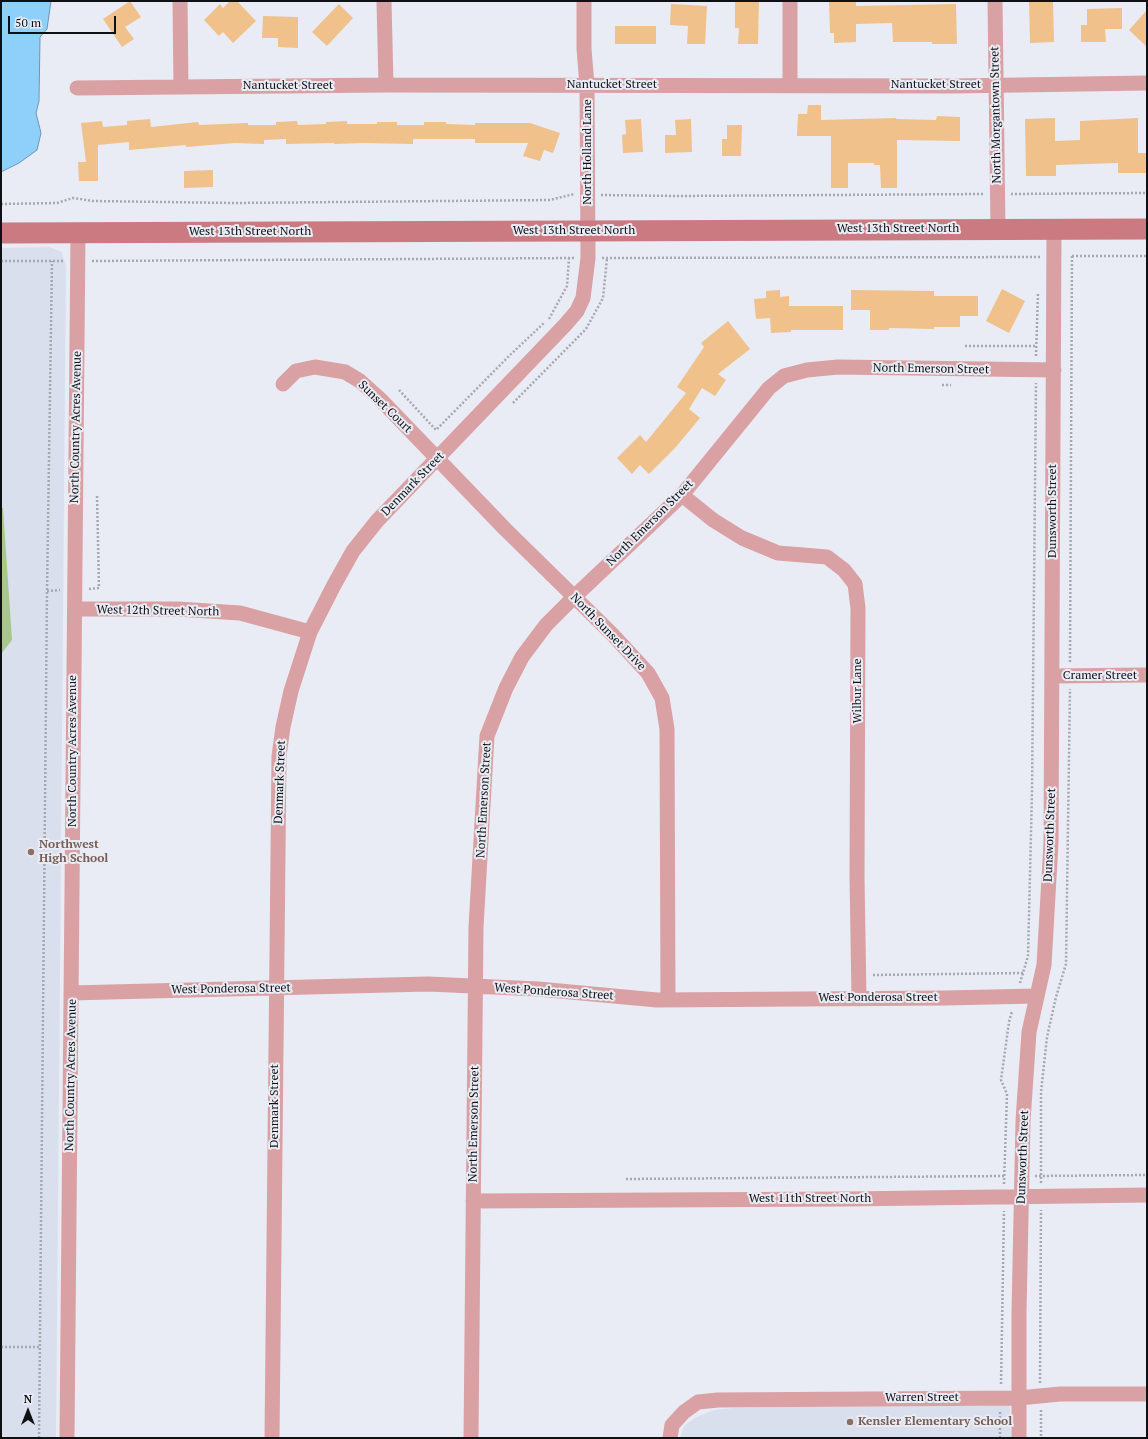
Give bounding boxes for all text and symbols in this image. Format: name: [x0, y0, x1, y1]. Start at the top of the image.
scale bar: [10, 8, 118, 34]
text: 50 m: [15, 15, 41, 30]
street label: North Morgantown Street: [988, 46, 1004, 184]
street label: Nantucket Street: [567, 78, 657, 92]
street label: Nantucket Street: [891, 78, 981, 92]
street label: Nantucket Street: [243, 79, 333, 93]
street label: North Holland Lane: [581, 99, 595, 205]
street label: West 13th Street North: [837, 222, 959, 236]
street label: West 13th Street North: [513, 224, 635, 238]
street label: West 13th Street North: [189, 225, 311, 239]
street label: North Country Acres Avenue: [67, 351, 85, 503]
street label: North Emerson Street: [873, 361, 989, 377]
street label: Sunset Court: [355, 378, 415, 436]
street label: Denmark Street: [379, 449, 447, 519]
street label: Dunsworth Street: [1046, 464, 1060, 558]
street label: North Emerson Street: [604, 477, 696, 569]
street label: North Sunset Drive: [567, 590, 649, 674]
street label: West 12th Street North: [97, 603, 219, 619]
street label: Wilbur Lane: [851, 658, 865, 724]
street label: Cramer Street: [1063, 669, 1137, 683]
street label: North Country Acres Avenue: [66, 675, 80, 827]
street label: Denmark Street: [271, 740, 289, 824]
street label: North Emerson Street: [474, 742, 494, 858]
street label: Dunsworth Street: [1041, 788, 1059, 882]
place label: Northwest High School: [39, 838, 108, 866]
marker: Northwest High School: [26, 847, 36, 857]
street label: West Ponderosa Street: [171, 981, 291, 997]
street label: West Ponderosa Street: [494, 981, 614, 1003]
street label: West Ponderosa Street: [818, 991, 938, 1005]
street label: North Country Acres Avenue: [62, 999, 80, 1151]
street label: Denmark Street: [268, 1064, 282, 1148]
street label: North Emerson Street: [466, 1066, 482, 1182]
street label: Dunsworth Street: [1014, 1110, 1032, 1204]
street label: West 11th Street North: [749, 1192, 871, 1206]
north arrow: [8, 1391, 48, 1431]
street label: Warren Street: [885, 1391, 959, 1405]
text: N: [24, 1392, 32, 1406]
place label: Kensler Elementary School: [858, 1415, 1012, 1429]
marker: Kensler Elementary School: [845, 1417, 855, 1427]

